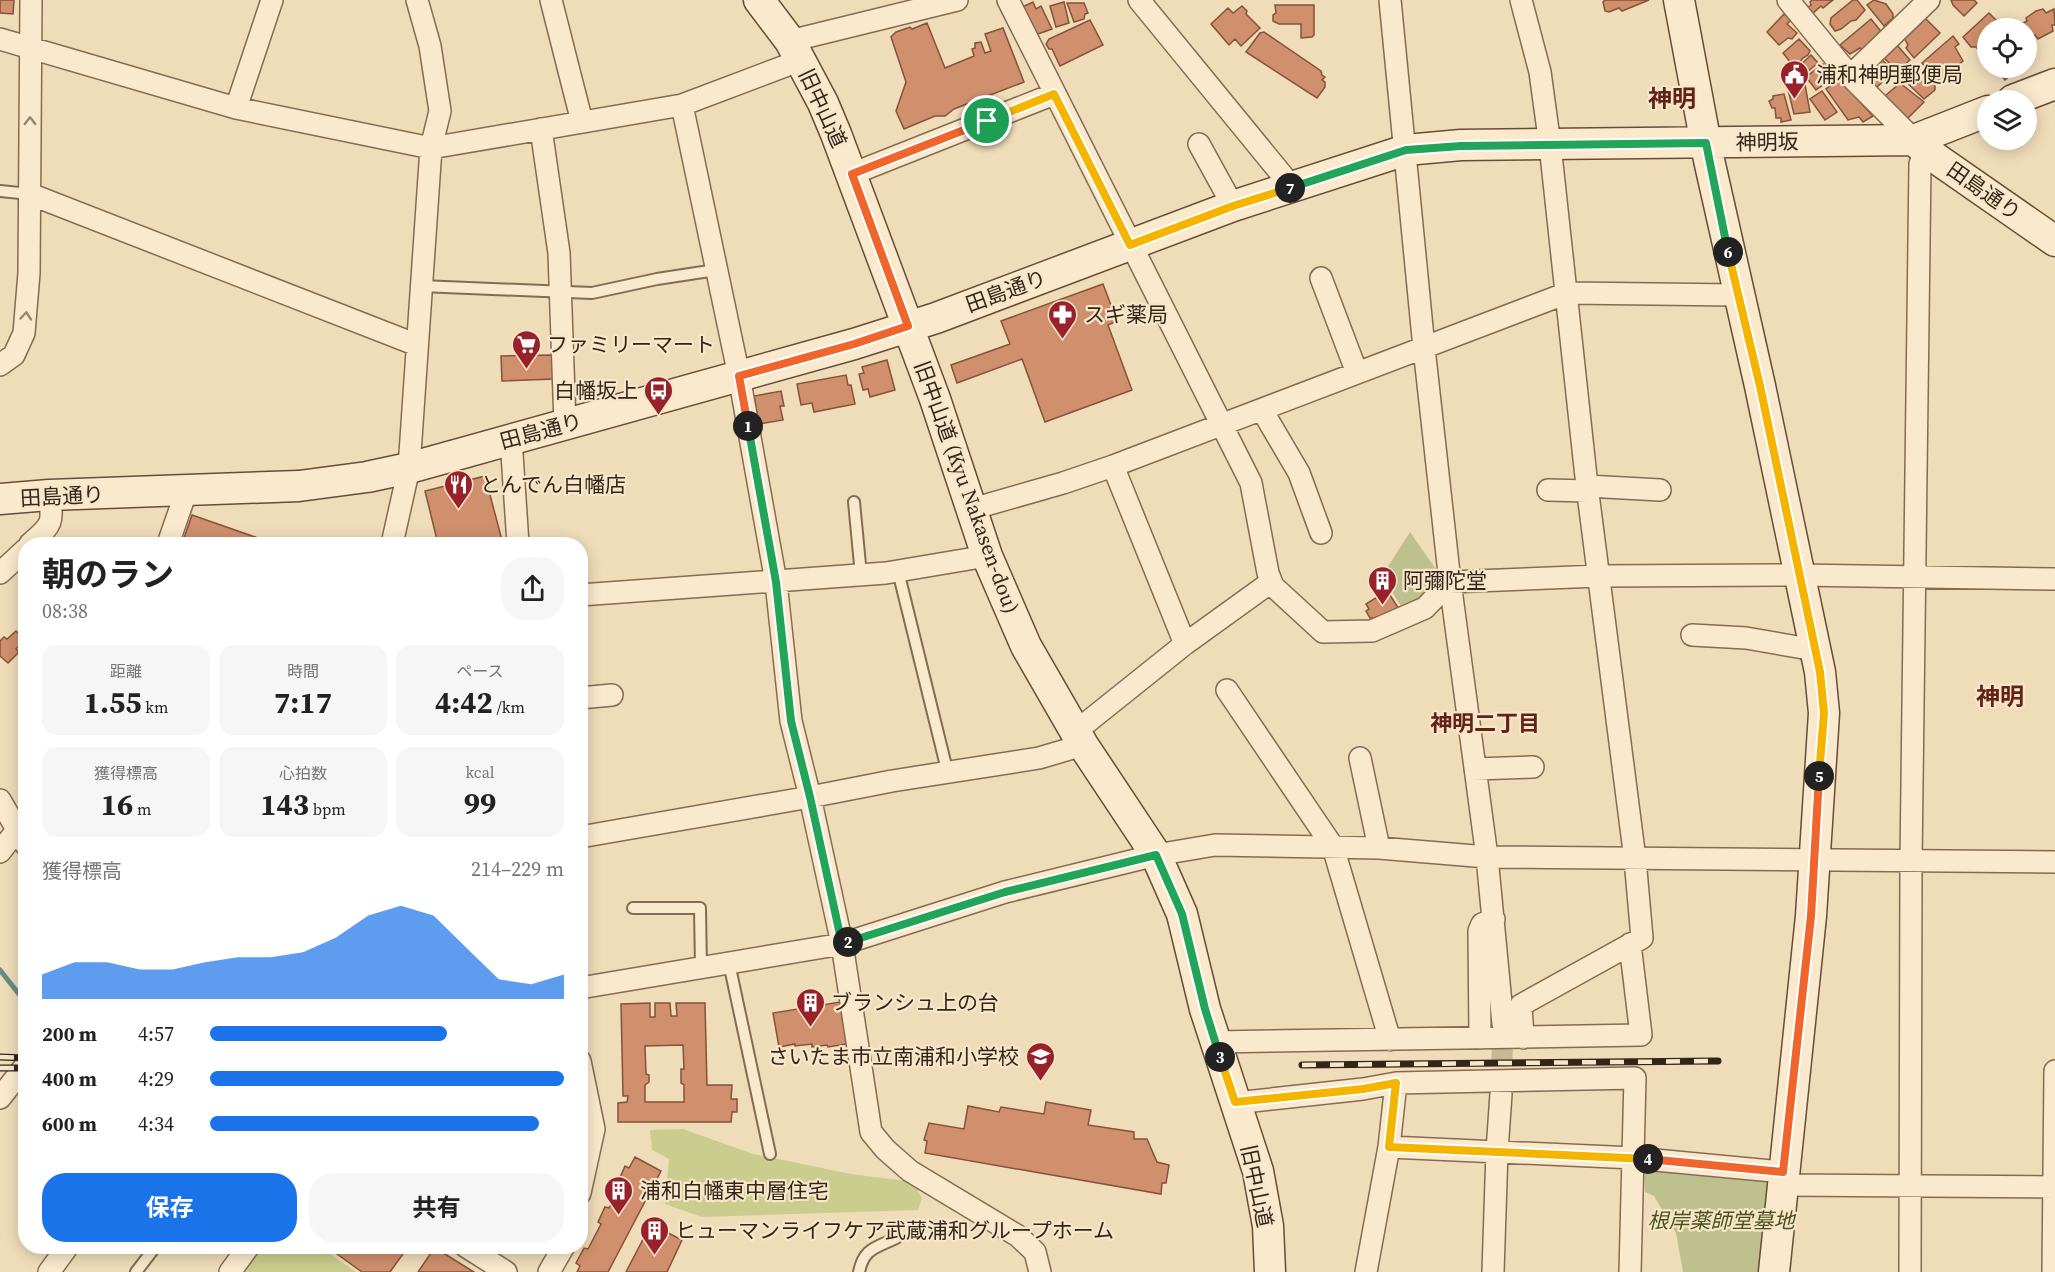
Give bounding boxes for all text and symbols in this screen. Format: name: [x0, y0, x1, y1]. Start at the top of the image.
map controls: [1977, 18, 2037, 150]
button: locate: [1977, 18, 2037, 78]
public building icon: 浦和神明郵便局: [1779, 58, 1811, 100]
place label: 浦和神明郵便局: [1816, 60, 1963, 89]
street label: 旧中山道: [792, 64, 854, 152]
district label: 神明: [1648, 82, 1696, 115]
button: layers: [1977, 90, 2037, 150]
pin: [961, 95, 1012, 146]
icon: arrive: [970, 104, 1003, 137]
one-way arrow: [24, 116, 36, 125]
street label: 神明坂: [1735, 127, 1799, 157]
street label: 田島通り: [1941, 155, 2027, 227]
pin: 7: [1275, 173, 1305, 203]
text: 7: [1286, 177, 1294, 199]
pin: 6: [1713, 237, 1743, 267]
text: 6: [1724, 241, 1732, 263]
street label: 田島通り: [962, 263, 1050, 319]
pharmacy icon: スギ薬局: [1047, 298, 1079, 340]
place label: スギ薬局: [1084, 300, 1168, 329]
one-way arrow: [19, 311, 32, 320]
supermarket icon: ファミリーマート: [510, 328, 542, 370]
place label: ファミリーマート: [547, 330, 715, 359]
street label: 旧中山道 (Kyu Nakasen-dou): [908, 357, 1026, 617]
bus stop icon: 白幡坂上: [643, 374, 675, 416]
place label: 白幡坂上: [554, 376, 638, 405]
street label: 田島通り: [497, 406, 585, 456]
pin: 1: [733, 411, 763, 441]
text: 1: [744, 415, 752, 437]
restaurant icon: とんでん白幡店: [443, 468, 475, 510]
place label: とんでん白幡店: [480, 470, 626, 499]
street label: 田島通り: [19, 479, 105, 513]
text: 朝のラン: [42, 552, 174, 597]
button: share: [501, 557, 564, 620]
building icon: 阿彌陀堂: [1366, 564, 1398, 606]
place label: 阿彌陀堂: [1403, 566, 1487, 595]
text: 08:38: [42, 597, 88, 625]
text: 距離: [110, 660, 142, 682]
text: 時間: [287, 660, 319, 682]
text: ペース: [456, 660, 504, 682]
district label: 神明: [1976, 680, 2024, 713]
text: 1.55: [84, 682, 141, 723]
text: 7:17: [274, 682, 332, 723]
text: 4:42: [435, 682, 493, 723]
text: km: [141, 696, 168, 718]
text: /km: [493, 696, 525, 718]
district label: 神明二丁目: [1430, 708, 1540, 738]
text: kcal: [465, 761, 495, 783]
pin: 5: [1804, 761, 1834, 791]
text: 獲得標高: [94, 762, 158, 784]
text: 心拍数: [279, 762, 327, 784]
text: 5: [1815, 765, 1823, 787]
text: 99: [464, 783, 496, 824]
text: 16: [101, 784, 133, 825]
text: 143: [260, 784, 309, 825]
text: m: [133, 798, 151, 820]
text: bpm: [309, 798, 346, 820]
text: 214–229 m: [471, 855, 564, 883]
text: 獲得標高: [42, 857, 122, 885]
pin: 2: [833, 927, 863, 957]
text: 2: [844, 931, 852, 953]
building icon: ブランシュ上の台: [794, 986, 826, 1028]
place label: ブランシュ上の台: [831, 988, 999, 1017]
text: 200 m: [42, 1020, 97, 1048]
text: 4:57: [138, 1020, 174, 1048]
school or university icon: さいたま市立南浦和小学校: [1024, 1040, 1056, 1082]
place label: さいたま市立南浦和小学校: [768, 1042, 1019, 1071]
pin: 3: [1205, 1042, 1235, 1072]
text: 3: [1216, 1046, 1224, 1068]
text: 400 m: [42, 1065, 97, 1093]
text: 4:29: [138, 1065, 174, 1093]
text: 600 m: [42, 1110, 97, 1138]
text: 4:34: [138, 1110, 174, 1138]
street label: 旧中山道: [1234, 1142, 1280, 1230]
pin: 4: [1633, 1144, 1663, 1174]
text: 4: [1644, 1148, 1652, 1170]
button: 保存: [42, 1173, 297, 1242]
button: 共有: [309, 1173, 564, 1242]
building icon: 浦和白幡東中層住宅: [603, 1174, 635, 1216]
place label: 浦和白幡東中層住宅: [640, 1176, 829, 1205]
park label: 根岸薬師堂墓地: [1648, 1206, 1796, 1235]
building icon: ヒューマンライフケア武蔵浦和グループホーム: [638, 1214, 670, 1256]
place label: ヒューマンライフケア武蔵浦和グループホーム: [675, 1216, 1114, 1245]

